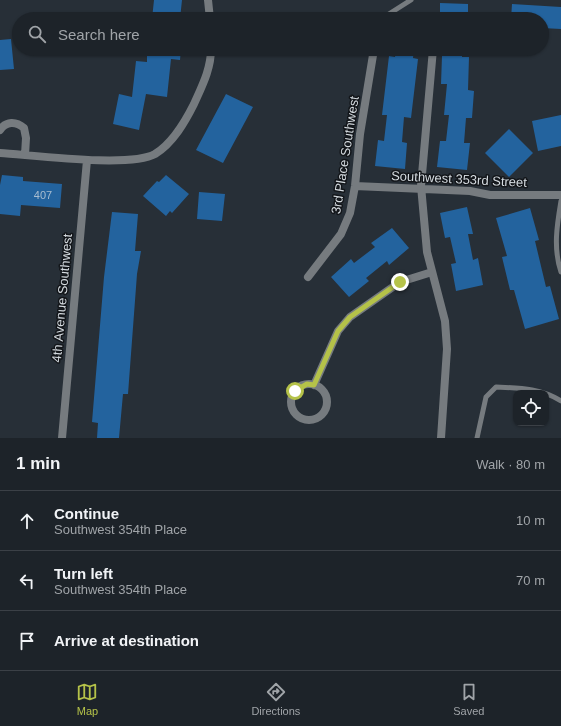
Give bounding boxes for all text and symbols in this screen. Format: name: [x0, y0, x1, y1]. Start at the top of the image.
search box: [12, 12, 549, 56]
icon: search: [26, 23, 48, 45]
text: Search here: [58, 26, 140, 43]
street label: 3rd Place Southwest: [328, 95, 362, 215]
street label: Southwest 353rd Street: [391, 168, 528, 190]
house number: 407: [34, 189, 52, 201]
street label: 4th Avenue Southwest: [49, 233, 75, 363]
route end: [391, 273, 409, 291]
route start: [286, 382, 304, 400]
map controls: [513, 390, 549, 426]
button: locate: [513, 390, 549, 426]
text: 1 min: [16, 454, 60, 473]
text: Walk · 80 m: [476, 457, 545, 472]
text: Continue: [54, 505, 119, 522]
icon: ahead: [16, 510, 38, 532]
text: 10 m: [516, 513, 545, 528]
text: Southwest 354th Place: [54, 522, 187, 537]
text: Turn left: [54, 565, 113, 582]
icon: left: [16, 570, 38, 592]
text: 70 m: [516, 573, 545, 588]
text: Southwest 354th Place: [54, 582, 187, 597]
icon: arrive: [16, 630, 38, 652]
text: Arrive at destination: [54, 632, 199, 649]
tab: Map: [76, 681, 98, 717]
tab: Directions: [251, 681, 300, 717]
tab: Saved: [453, 681, 484, 717]

